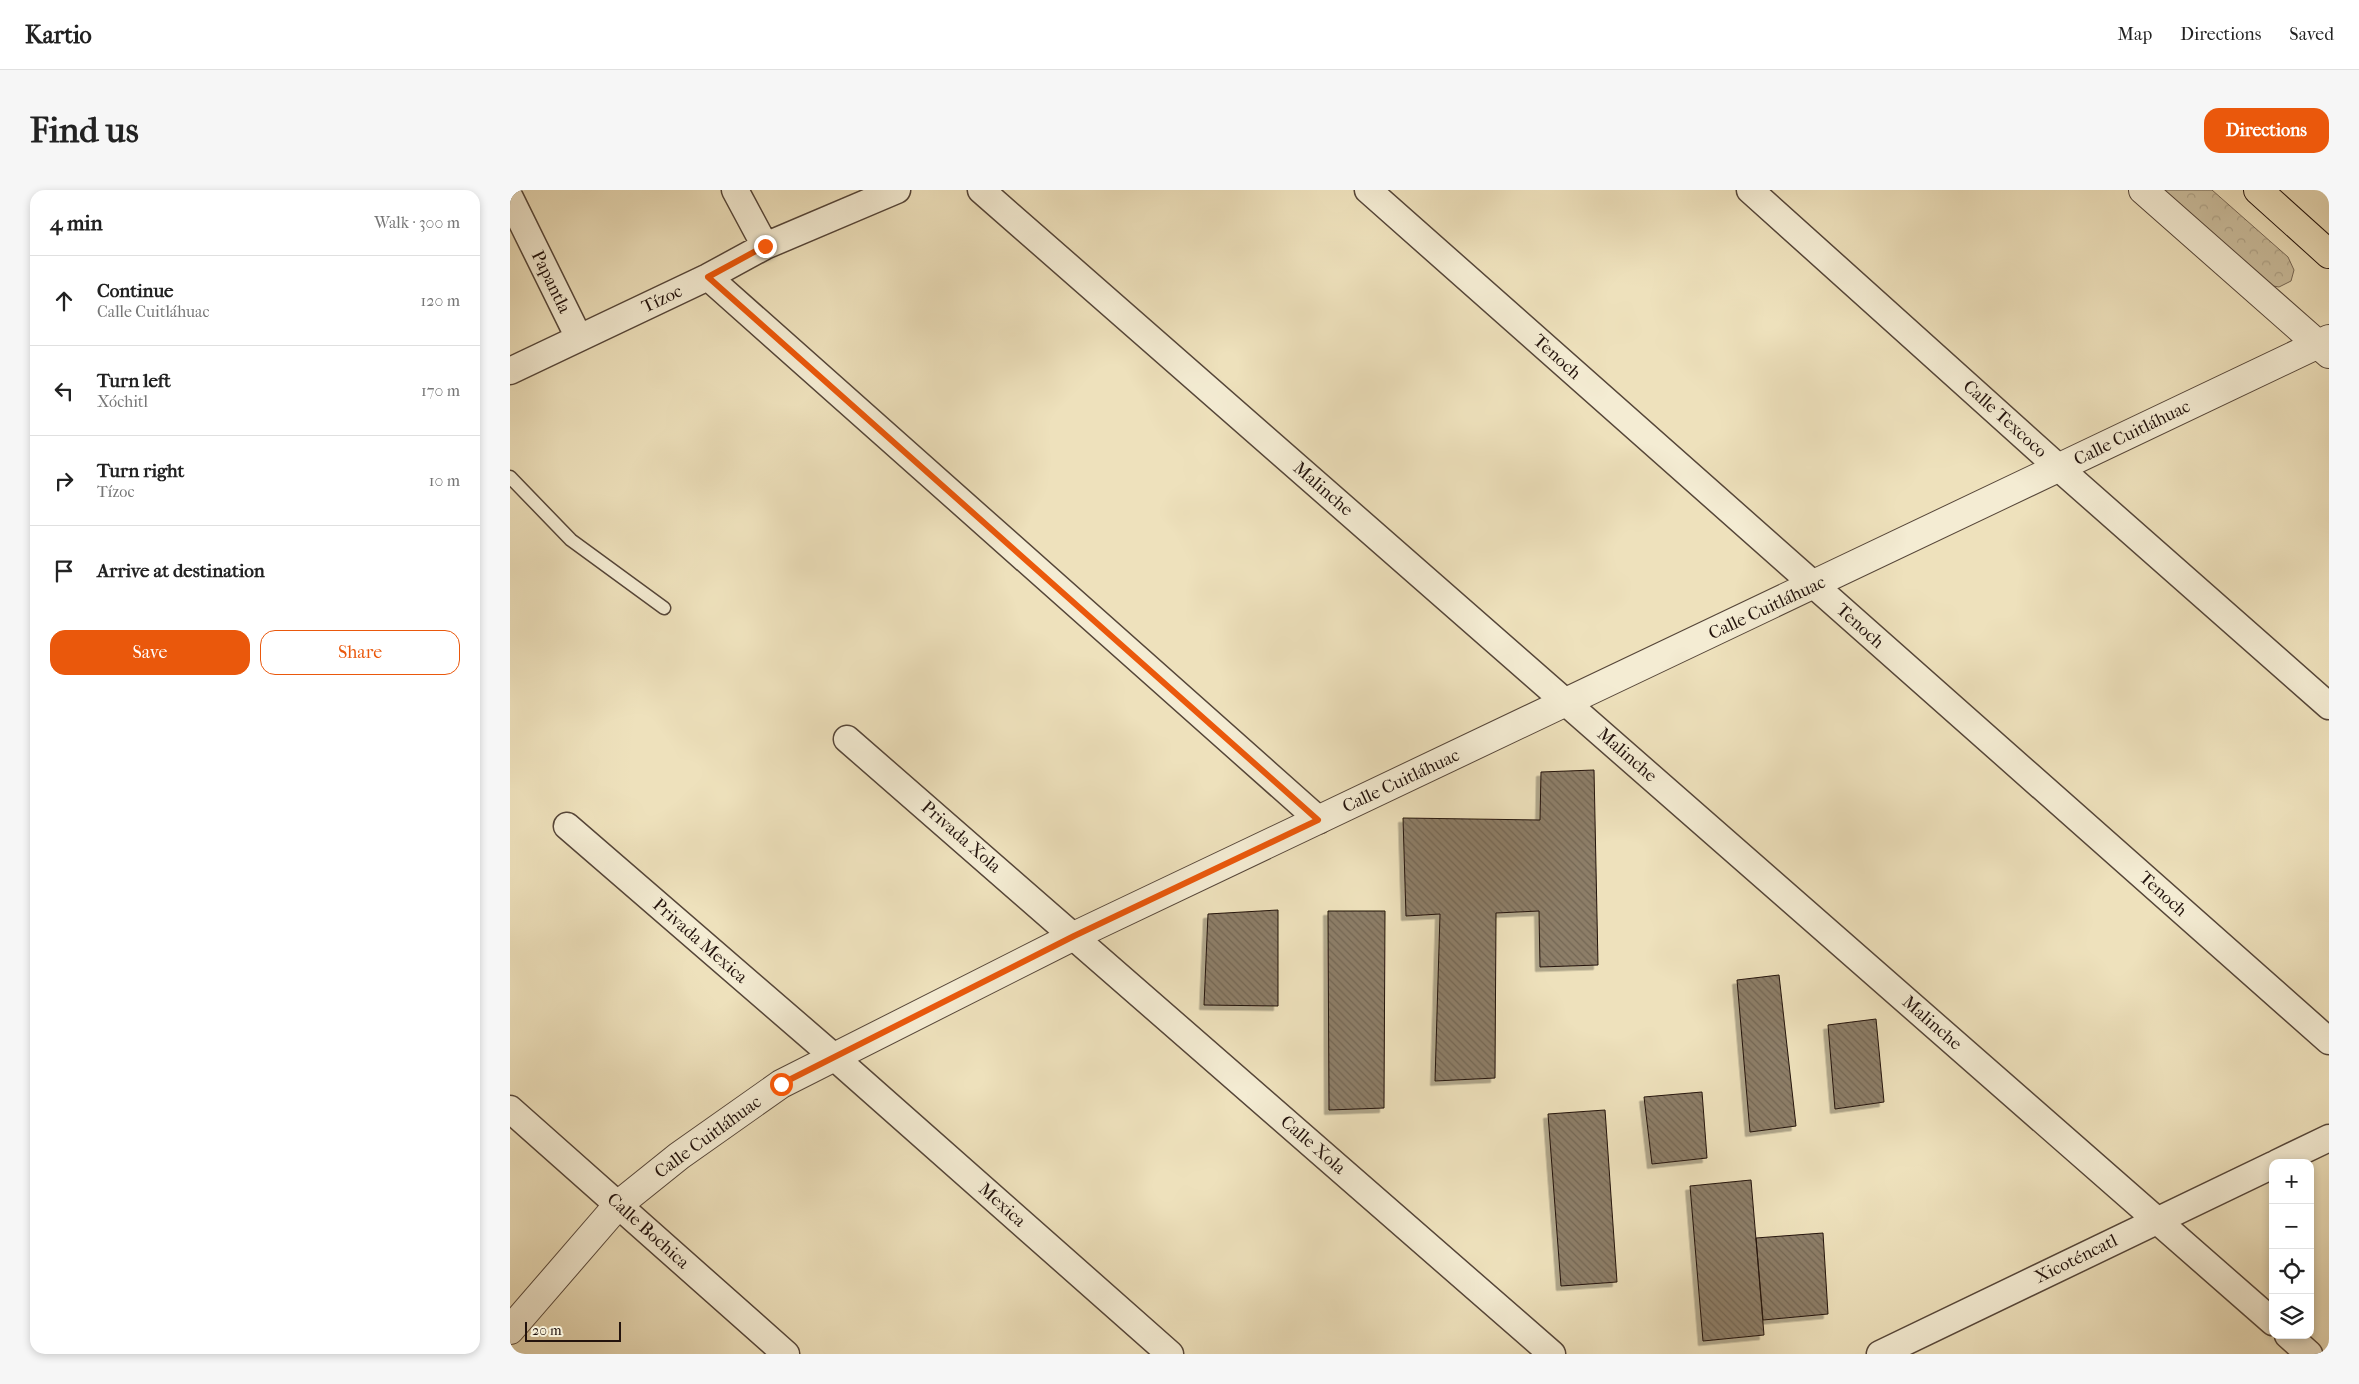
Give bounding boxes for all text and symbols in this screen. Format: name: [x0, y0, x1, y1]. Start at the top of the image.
text: Kartio: [25, 21, 92, 49]
text: Map: [2118, 24, 2152, 45]
text: Directions: [2180, 24, 2261, 45]
text: Saved: [2289, 24, 2334, 45]
button: Directions: [2204, 108, 2329, 153]
text: Find us: [30, 110, 139, 151]
text: 4 min: [50, 211, 103, 235]
text: Walk · 300 m: [374, 213, 460, 232]
route end: [754, 235, 777, 258]
street label: Papantla: [527, 247, 575, 317]
text: Continue: [97, 280, 173, 302]
street label: Tízoc: [638, 281, 686, 317]
icon: ahead: [50, 287, 78, 315]
text: 120 m: [421, 291, 460, 310]
text: Calle Cuitláhuac: [97, 302, 210, 321]
street label: Tenoch: [1529, 330, 1585, 384]
text: Turn left: [97, 370, 171, 392]
street label: Calle Texcoco: [1959, 376, 2051, 462]
icon: left: [50, 377, 78, 405]
text: 170 m: [421, 381, 460, 400]
text: Xóchitl: [97, 392, 148, 411]
street label: Calle Cuitláhuac: [2071, 396, 2194, 470]
street label: Malinche: [1289, 457, 1357, 521]
text: Turn right: [97, 460, 184, 482]
icon: right: [50, 467, 78, 495]
text: 10 m: [429, 471, 460, 490]
text: Tízoc: [97, 482, 134, 501]
icon: arrive: [50, 557, 78, 585]
text: Arrive at destination: [97, 560, 265, 582]
street label: Calle Cuitláhuac: [1705, 572, 1829, 644]
street label: Tenoch: [1832, 599, 1888, 653]
button: Save: [50, 630, 250, 675]
button: Share: [260, 630, 460, 675]
street label: Malinche: [1593, 723, 1661, 787]
street label: Calle Cuitláhuac: [1339, 745, 1463, 817]
street label: Privada Xola: [917, 797, 1006, 878]
street label: Tenoch: [2135, 867, 2191, 921]
street label: Privada Mexica: [648, 894, 752, 988]
street label: Malinche: [1898, 991, 1966, 1055]
route start: [770, 1073, 793, 1096]
street label: Calle Cuitláhuac: [651, 1091, 765, 1183]
street label: Calle Xola: [1276, 1111, 1350, 1179]
map controls: [2269, 1159, 2314, 1339]
button: +: [2269, 1159, 2314, 1204]
street label: Mexica: [974, 1179, 1030, 1232]
street label: Calle Bochica: [603, 1189, 694, 1274]
button: −: [2269, 1204, 2314, 1249]
street label: Xicoténcatl: [2031, 1230, 2121, 1288]
button: locate: [2269, 1249, 2314, 1294]
button: layers: [2269, 1294, 2314, 1339]
scale bar: [525, 1319, 621, 1342]
text: 20 m: [532, 1322, 562, 1339]

